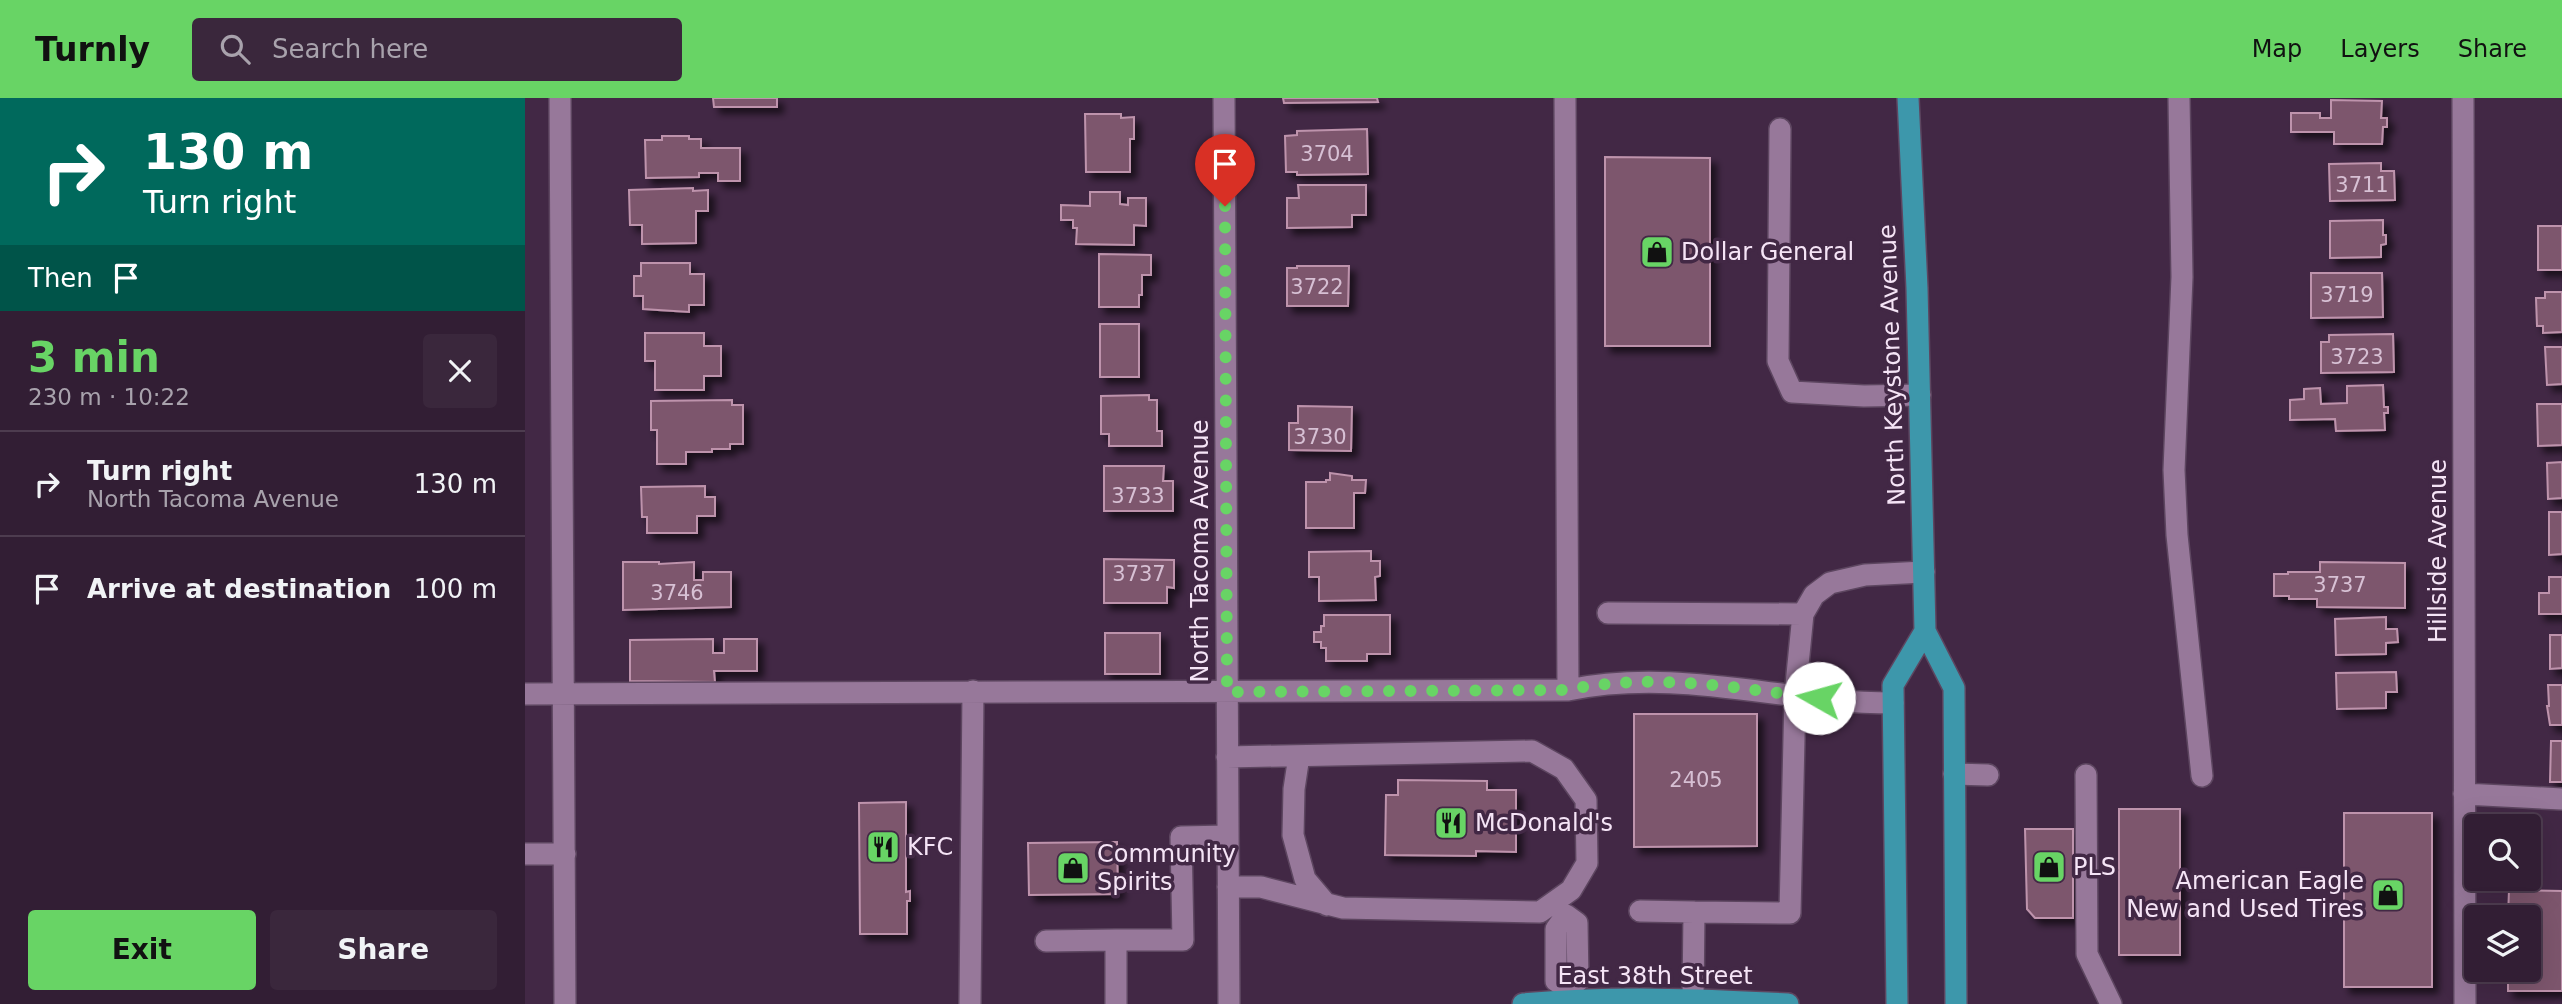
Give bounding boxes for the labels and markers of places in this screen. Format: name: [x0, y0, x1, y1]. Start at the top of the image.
pin: [1195, 134, 1255, 206]
shop icon: Dollar General: [1638, 233, 1676, 271]
place label: Dollar General: [1681, 238, 1854, 266]
restaurant icon: McDonald's: [1432, 804, 1470, 842]
place label: McDonald's: [1475, 809, 1613, 837]
restaurant icon: KFC: [864, 828, 902, 866]
place label: KFC: [907, 833, 953, 861]
place label: Community Spirits: [1097, 840, 1236, 896]
shop icon: PLS: [2030, 848, 2068, 886]
shop icon: Community Spirits: [1054, 849, 1092, 887]
place label: PLS: [2073, 853, 2116, 881]
place label: American Eagle New and Used Tires: [2126, 867, 2364, 923]
shop icon: American Eagle New and Used Tires: [2369, 876, 2407, 914]

